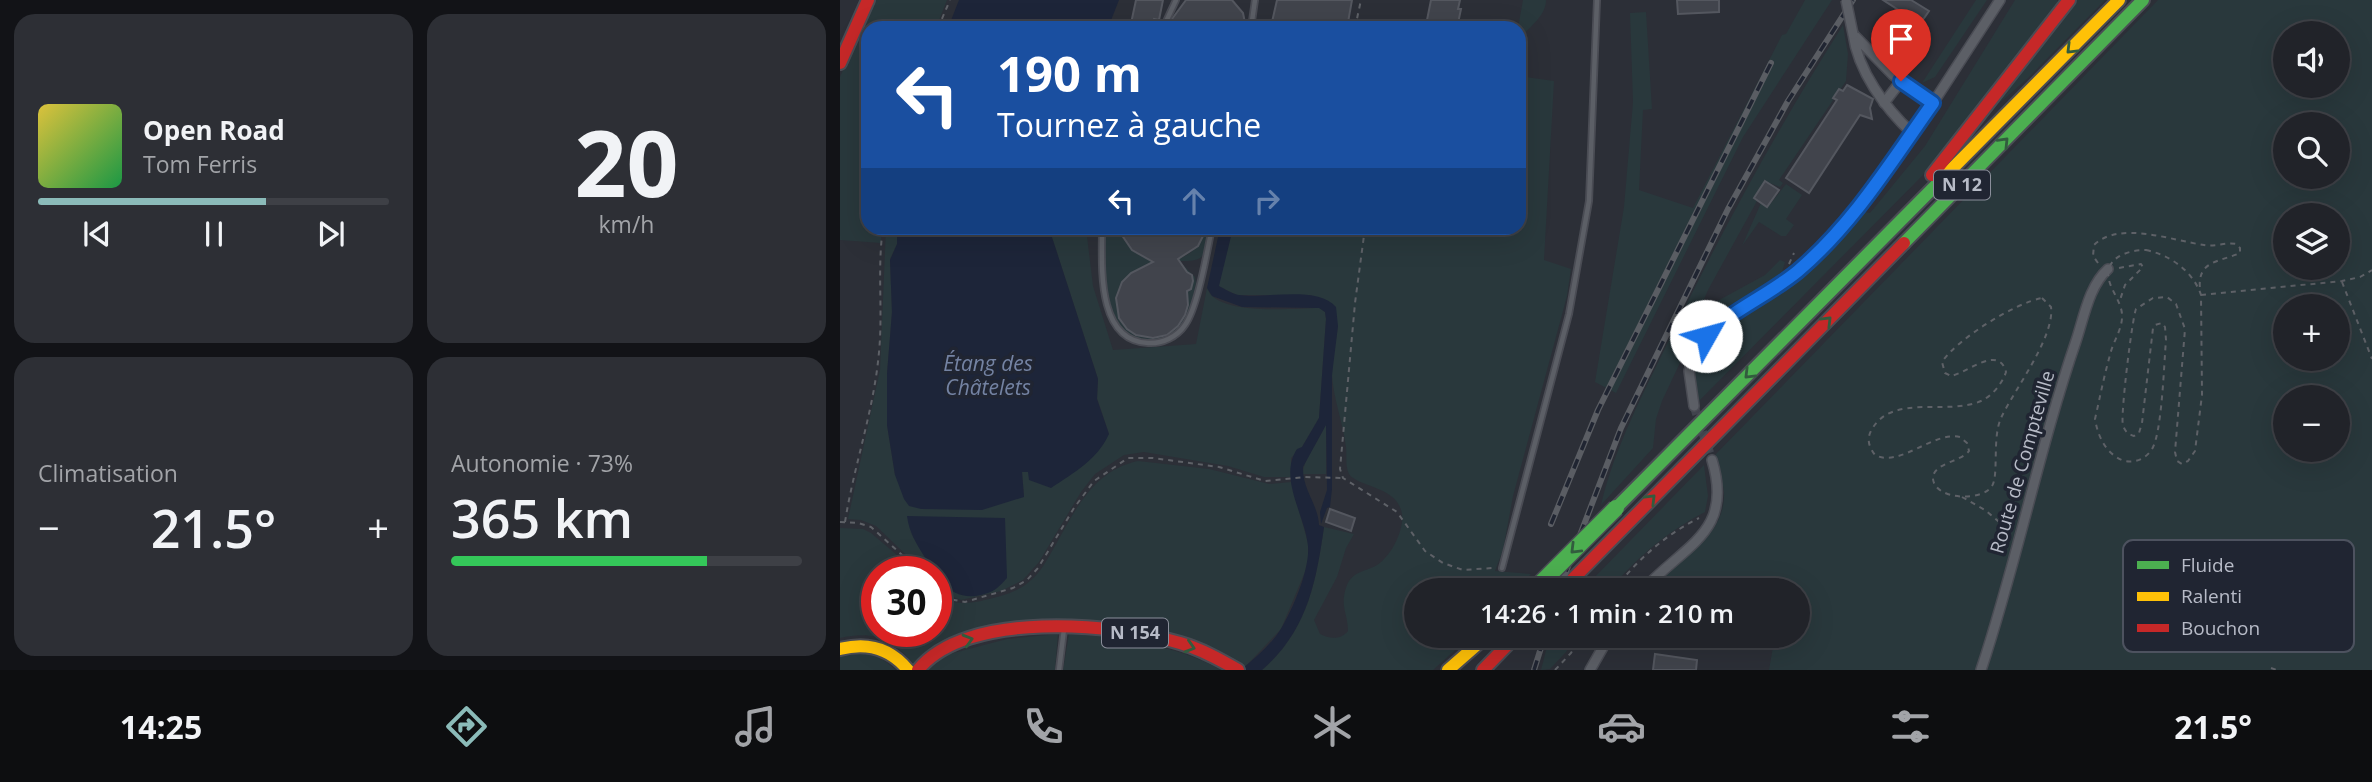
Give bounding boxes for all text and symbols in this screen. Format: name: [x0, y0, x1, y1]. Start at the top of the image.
pin: [1871, 9, 1931, 81]
icon: arrive: [1882, 20, 1920, 58]
map controls: [2273, 21, 2350, 462]
button: sound: [2273, 21, 2350, 98]
text: 190 m: [997, 40, 1142, 106]
one-way arrow: [2067, 40, 2080, 53]
icon: left: [882, 49, 973, 140]
text: 20: [574, 100, 679, 224]
text: Tournez à gauche: [997, 103, 1261, 146]
text: Open Road: [143, 112, 285, 148]
button: search: [2273, 112, 2350, 189]
one-way arrow: [1996, 137, 2009, 150]
text: Tom Ferris: [143, 148, 257, 180]
road number: N 12: [1934, 170, 1990, 200]
icon: left: [1102, 182, 1140, 220]
icon: ahead: [1175, 182, 1213, 220]
icon: right: [1248, 182, 1286, 220]
button: layers: [2273, 203, 2350, 280]
text: km/h: [599, 208, 654, 240]
icon: previous: [78, 215, 116, 253]
icon: pause: [195, 215, 233, 253]
icon: next: [312, 215, 350, 253]
button: +: [2273, 294, 2350, 371]
position arrow: [1669, 299, 1743, 373]
one-way arrow: [1818, 316, 1831, 329]
water label: Étang des Châtelets: [943, 349, 1033, 401]
one-way arrow: [1744, 365, 1757, 378]
street label: Route de Compteville: [1983, 368, 2061, 556]
button: −: [2273, 385, 2350, 462]
text: Autonomie · 73%: [451, 447, 633, 479]
text: Climatisation: [38, 457, 178, 489]
text: 365 km: [451, 482, 633, 553]
text: 21.5°: [151, 492, 276, 563]
one-way arrow: [1642, 495, 1655, 508]
text: −: [38, 501, 60, 553]
text: +: [367, 501, 389, 553]
one-way arrow: [1570, 540, 1583, 553]
legend: [2123, 540, 2354, 652]
text: Fluide: [2181, 552, 2234, 578]
speed limit sign: 30: [861, 556, 952, 647]
text: Ralenti: [2181, 583, 2242, 609]
text: 14:26 · 1 min · 210 m: [1480, 595, 1734, 631]
text: Bouchon: [2181, 615, 2260, 641]
road number: N 154: [1102, 618, 1168, 648]
one-way arrow: [961, 633, 973, 648]
one-way arrow: [1184, 639, 1196, 654]
icon: directions: [442, 702, 491, 751]
icon: music: [731, 702, 780, 751]
icon: phone: [1019, 702, 1068, 751]
icon: climate: [1308, 702, 1357, 751]
icon: car: [1597, 702, 1646, 751]
icon: filters: [1886, 702, 1935, 751]
text: 14:25: [120, 705, 202, 748]
text: 21.5°: [2174, 705, 2252, 748]

